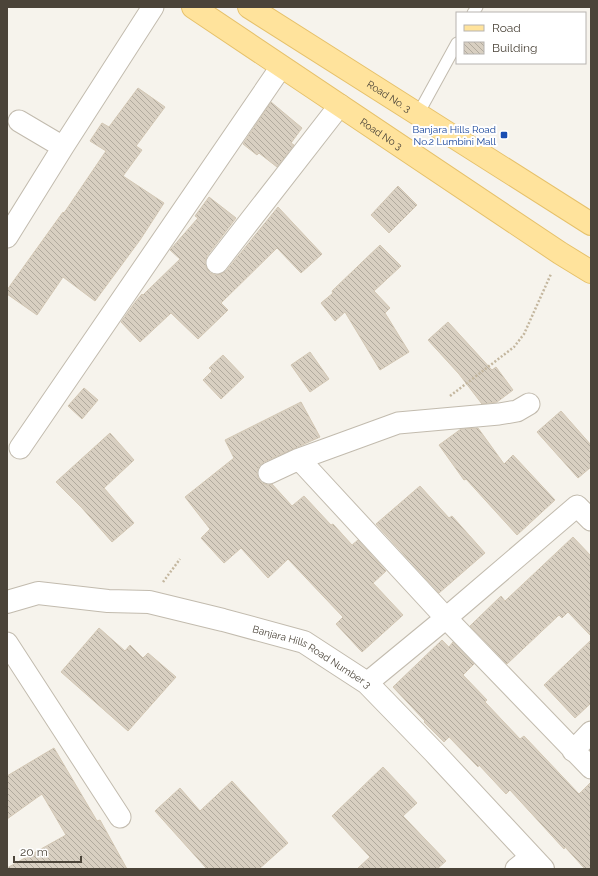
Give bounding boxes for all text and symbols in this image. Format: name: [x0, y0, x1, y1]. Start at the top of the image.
legend: [456, 12, 586, 64]
text: Road: [492, 21, 521, 35]
text: Building: [492, 41, 538, 55]
street label: Road No. 3: [365, 78, 413, 114]
street label: Road No 3: [358, 116, 404, 152]
place label: Banjara Hills Road No.2 Lumbini Mall: [413, 124, 496, 147]
marker: Banjara Hills Road No.2 Lumbini Mall: [499, 130, 509, 140]
street label: Banjara Hills Road Number 3: [251, 623, 374, 690]
scale bar: [14, 838, 81, 864]
text: 20 m: [20, 845, 48, 859]

